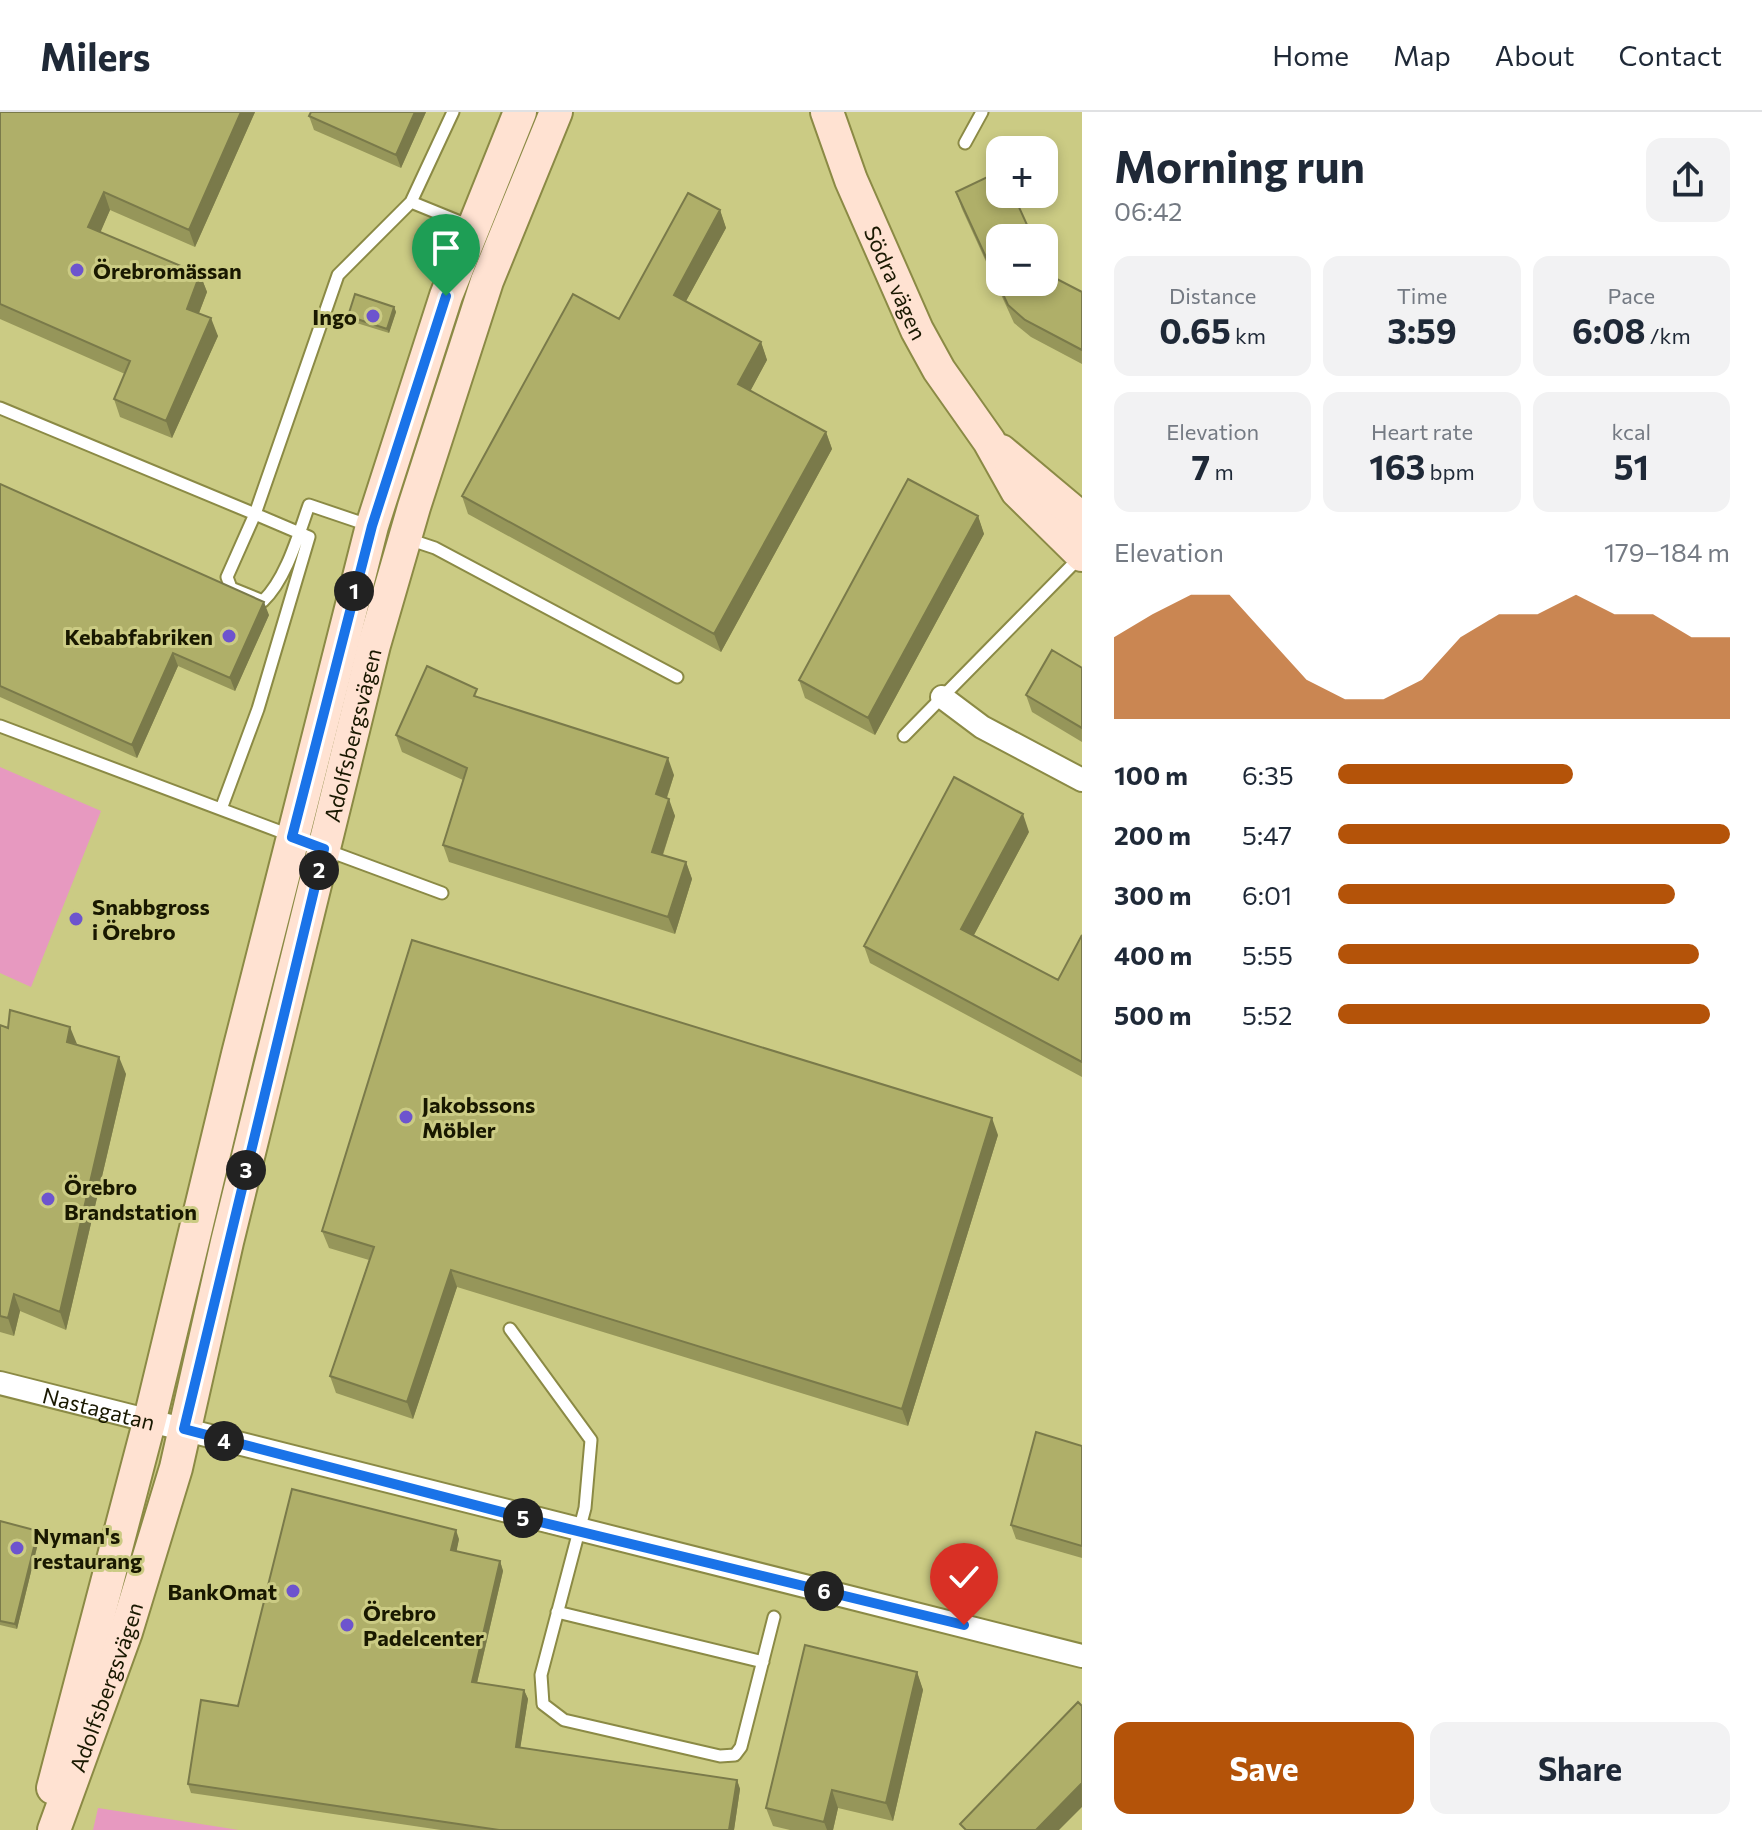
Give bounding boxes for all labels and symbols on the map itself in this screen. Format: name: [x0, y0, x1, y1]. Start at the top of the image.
pin: [412, 214, 480, 296]
street label: Södra vägen: [859, 221, 933, 344]
place label: Örebromässan: [93, 257, 242, 284]
marker: Örebromässan: [68, 261, 86, 279]
place label: Ingo: [312, 303, 357, 330]
marker: Ingo: [364, 307, 382, 325]
pin: 1: [334, 571, 374, 611]
place label: Kebabfabriken: [64, 623, 213, 650]
marker: Kebabfabriken: [220, 627, 238, 645]
street label: Adolfsbergsvägen: [317, 645, 386, 825]
pin: 2: [299, 850, 339, 890]
place label: Snabbgross i Örebro: [92, 893, 210, 945]
marker: Snabbgross i Örebro: [67, 910, 85, 928]
place label: Jakobssons Möbler: [422, 1091, 535, 1143]
marker: Jakobssons Möbler: [397, 1108, 415, 1126]
pin: 3: [226, 1150, 266, 1190]
place label: Örebro Brandstation: [64, 1173, 197, 1225]
marker: Örebro Brandstation: [39, 1190, 57, 1208]
street label: Nastagatan: [40, 1381, 158, 1435]
pin: 4: [204, 1421, 244, 1461]
pin: 5: [503, 1498, 543, 1538]
place label: Nyman's restaurang: [33, 1522, 142, 1574]
marker: Nyman's restaurang: [8, 1539, 26, 1557]
pin: [930, 1543, 998, 1625]
pin: 6: [804, 1571, 844, 1611]
place label: BankOmat: [167, 1578, 277, 1605]
marker: BankOmat: [284, 1582, 302, 1600]
street label: Adolfsbergsvägen: [63, 1599, 148, 1775]
place label: Örebro Padelcenter: [363, 1599, 484, 1651]
marker: Örebro Padelcenter: [338, 1616, 356, 1634]

